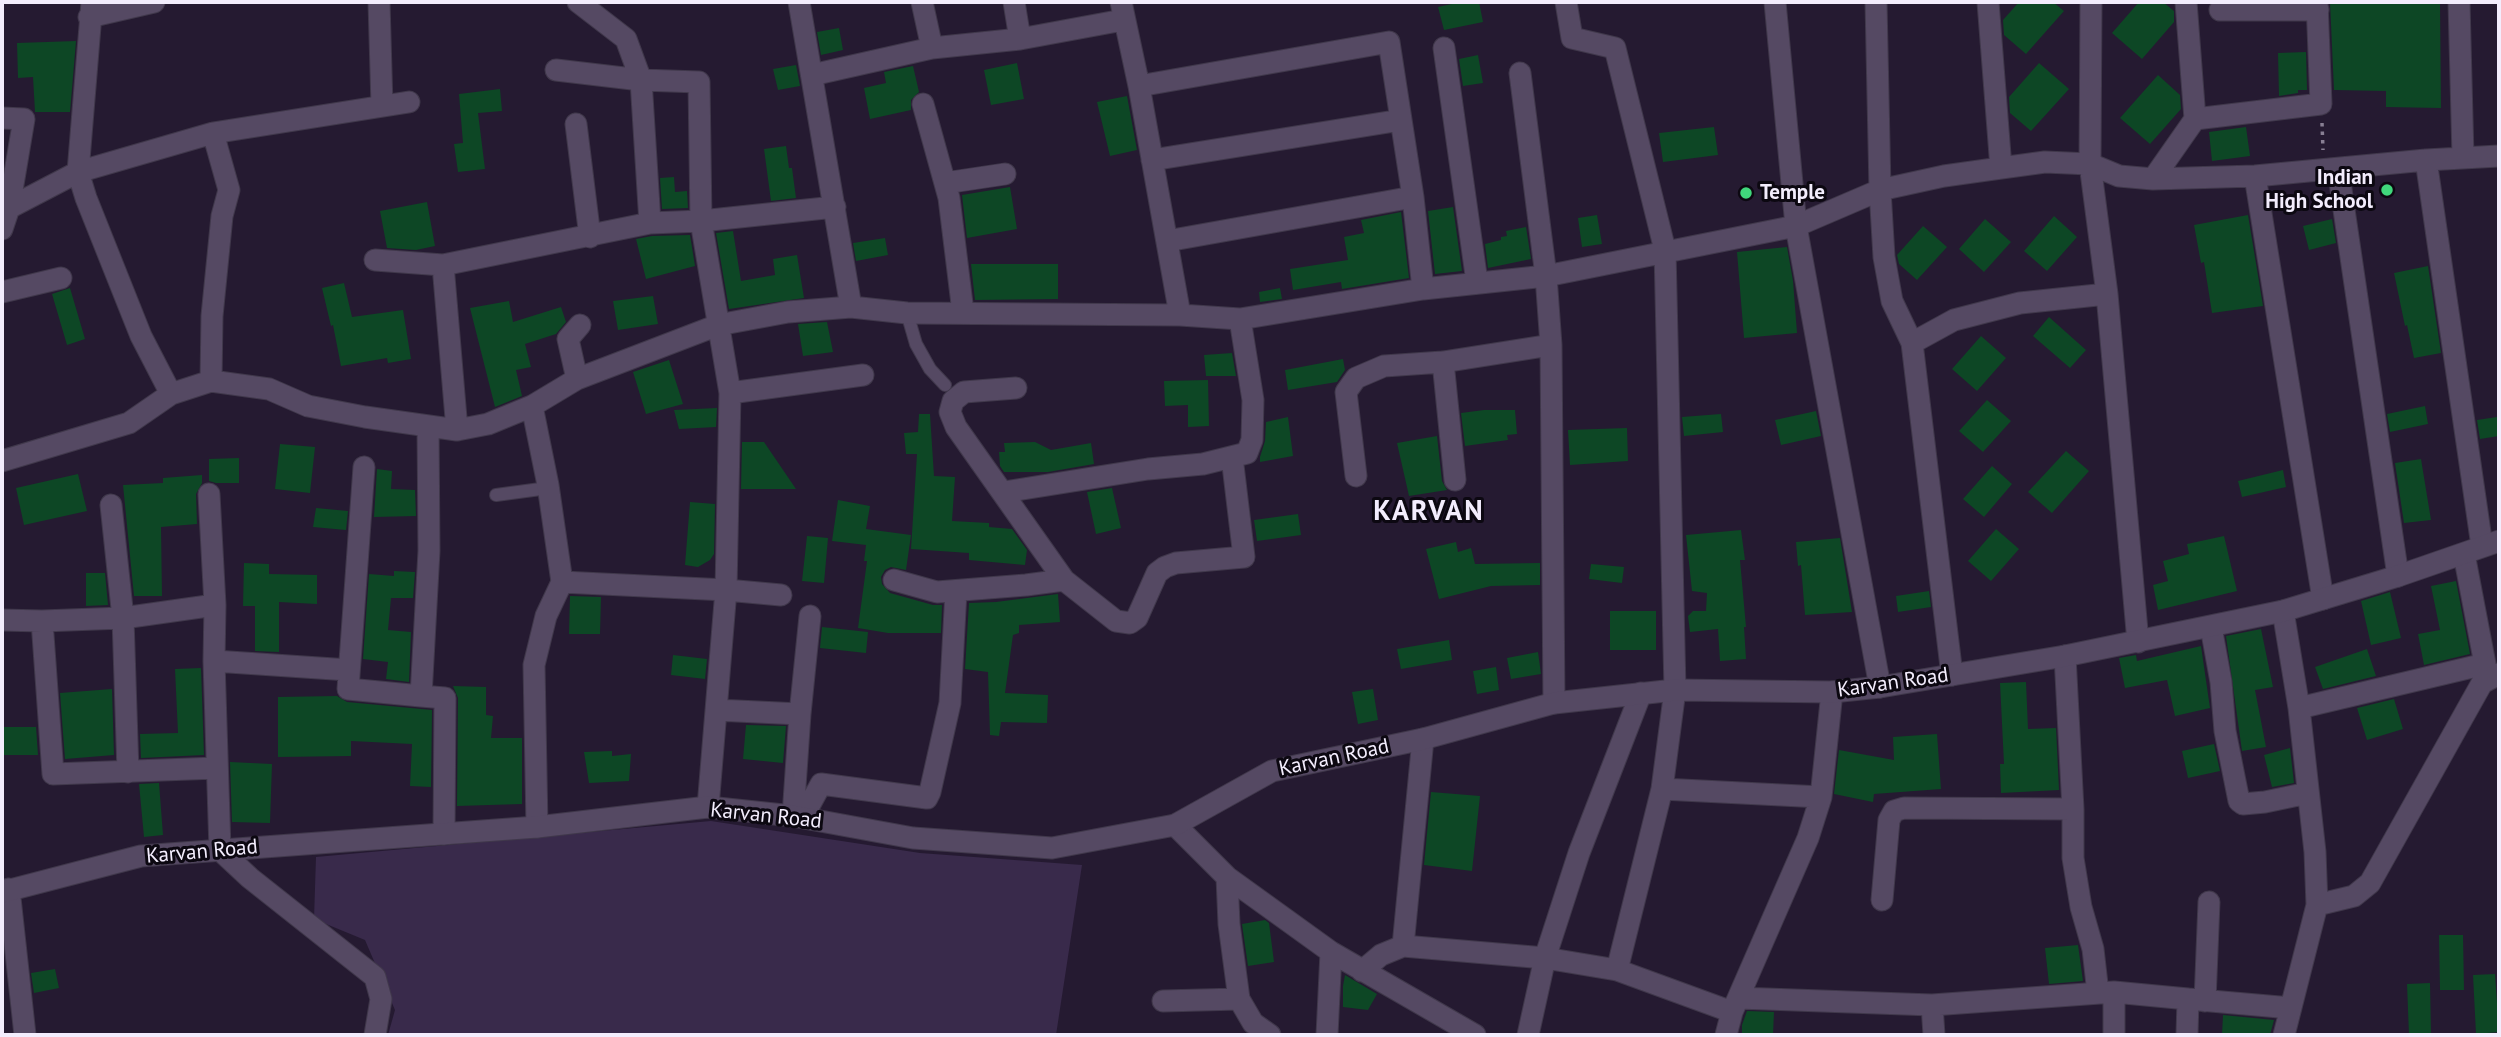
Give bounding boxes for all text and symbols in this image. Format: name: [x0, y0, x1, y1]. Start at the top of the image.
place label: Indian High School: [2265, 165, 2373, 215]
place label: Temple: [1760, 180, 1825, 206]
marker: Indian High School: [2379, 182, 2395, 198]
marker: Temple: [1738, 185, 1754, 201]
district label: KARVAN: [1374, 495, 1484, 529]
street label: Karvan Road: [1836, 663, 1950, 703]
street label: Karvan Road: [1277, 734, 1391, 782]
street label: Karvan Road: [709, 798, 823, 834]
street label: Karvan Road: [145, 835, 259, 869]

